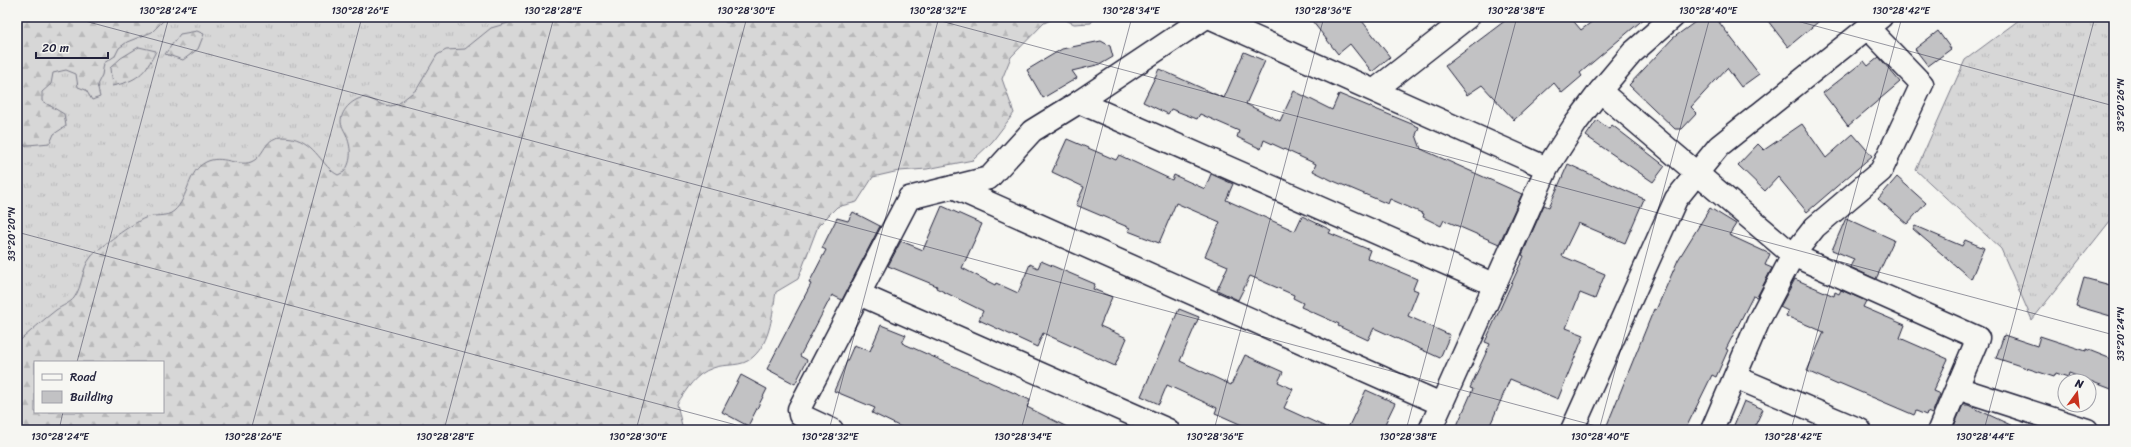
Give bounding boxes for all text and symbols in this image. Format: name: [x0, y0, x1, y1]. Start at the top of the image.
text: 130°28'24"E: [139, 2, 198, 20]
text: 130°28'26"E: [331, 2, 390, 20]
text: 130°28'28"E: [524, 2, 583, 20]
text: 130°28'30"E: [717, 2, 776, 20]
text: 130°28'32"E: [910, 2, 968, 20]
text: 130°28'34"E: [1102, 2, 1161, 20]
text: 130°28'36"E: [1295, 2, 1353, 20]
text: 130°28'38"E: [1487, 2, 1546, 20]
text: 130°28'40"E: [1679, 2, 1739, 20]
text: 130°28'42"E: [1872, 2, 1931, 20]
scale bar: [36, 34, 108, 60]
text: 20 m: [42, 37, 69, 59]
text: 33°20'26"N: [2112, 78, 2130, 132]
text: 33°20'20"N: [3, 207, 21, 261]
text: 33°20'24"N: [2112, 307, 2130, 361]
legend: [34, 361, 164, 413]
text: Road: [70, 366, 97, 388]
north arrow: [2057, 373, 2097, 413]
text: N: [2072, 373, 2086, 394]
text: Building: [70, 386, 113, 408]
text: 130°28'24"E: [31, 428, 90, 446]
text: 130°28'26"E: [224, 428, 283, 446]
text: 130°28'28"E: [416, 428, 475, 446]
text: 130°28'30"E: [609, 428, 668, 446]
text: 130°28'32"E: [802, 428, 860, 446]
text: 130°28'34"E: [994, 428, 1053, 446]
text: 130°28'36"E: [1187, 428, 1245, 446]
text: 130°28'38"E: [1379, 428, 1438, 446]
text: 130°28'40"E: [1571, 428, 1631, 446]
text: 130°28'42"E: [1764, 428, 1823, 446]
text: 130°28'44"E: [1956, 428, 2015, 446]

